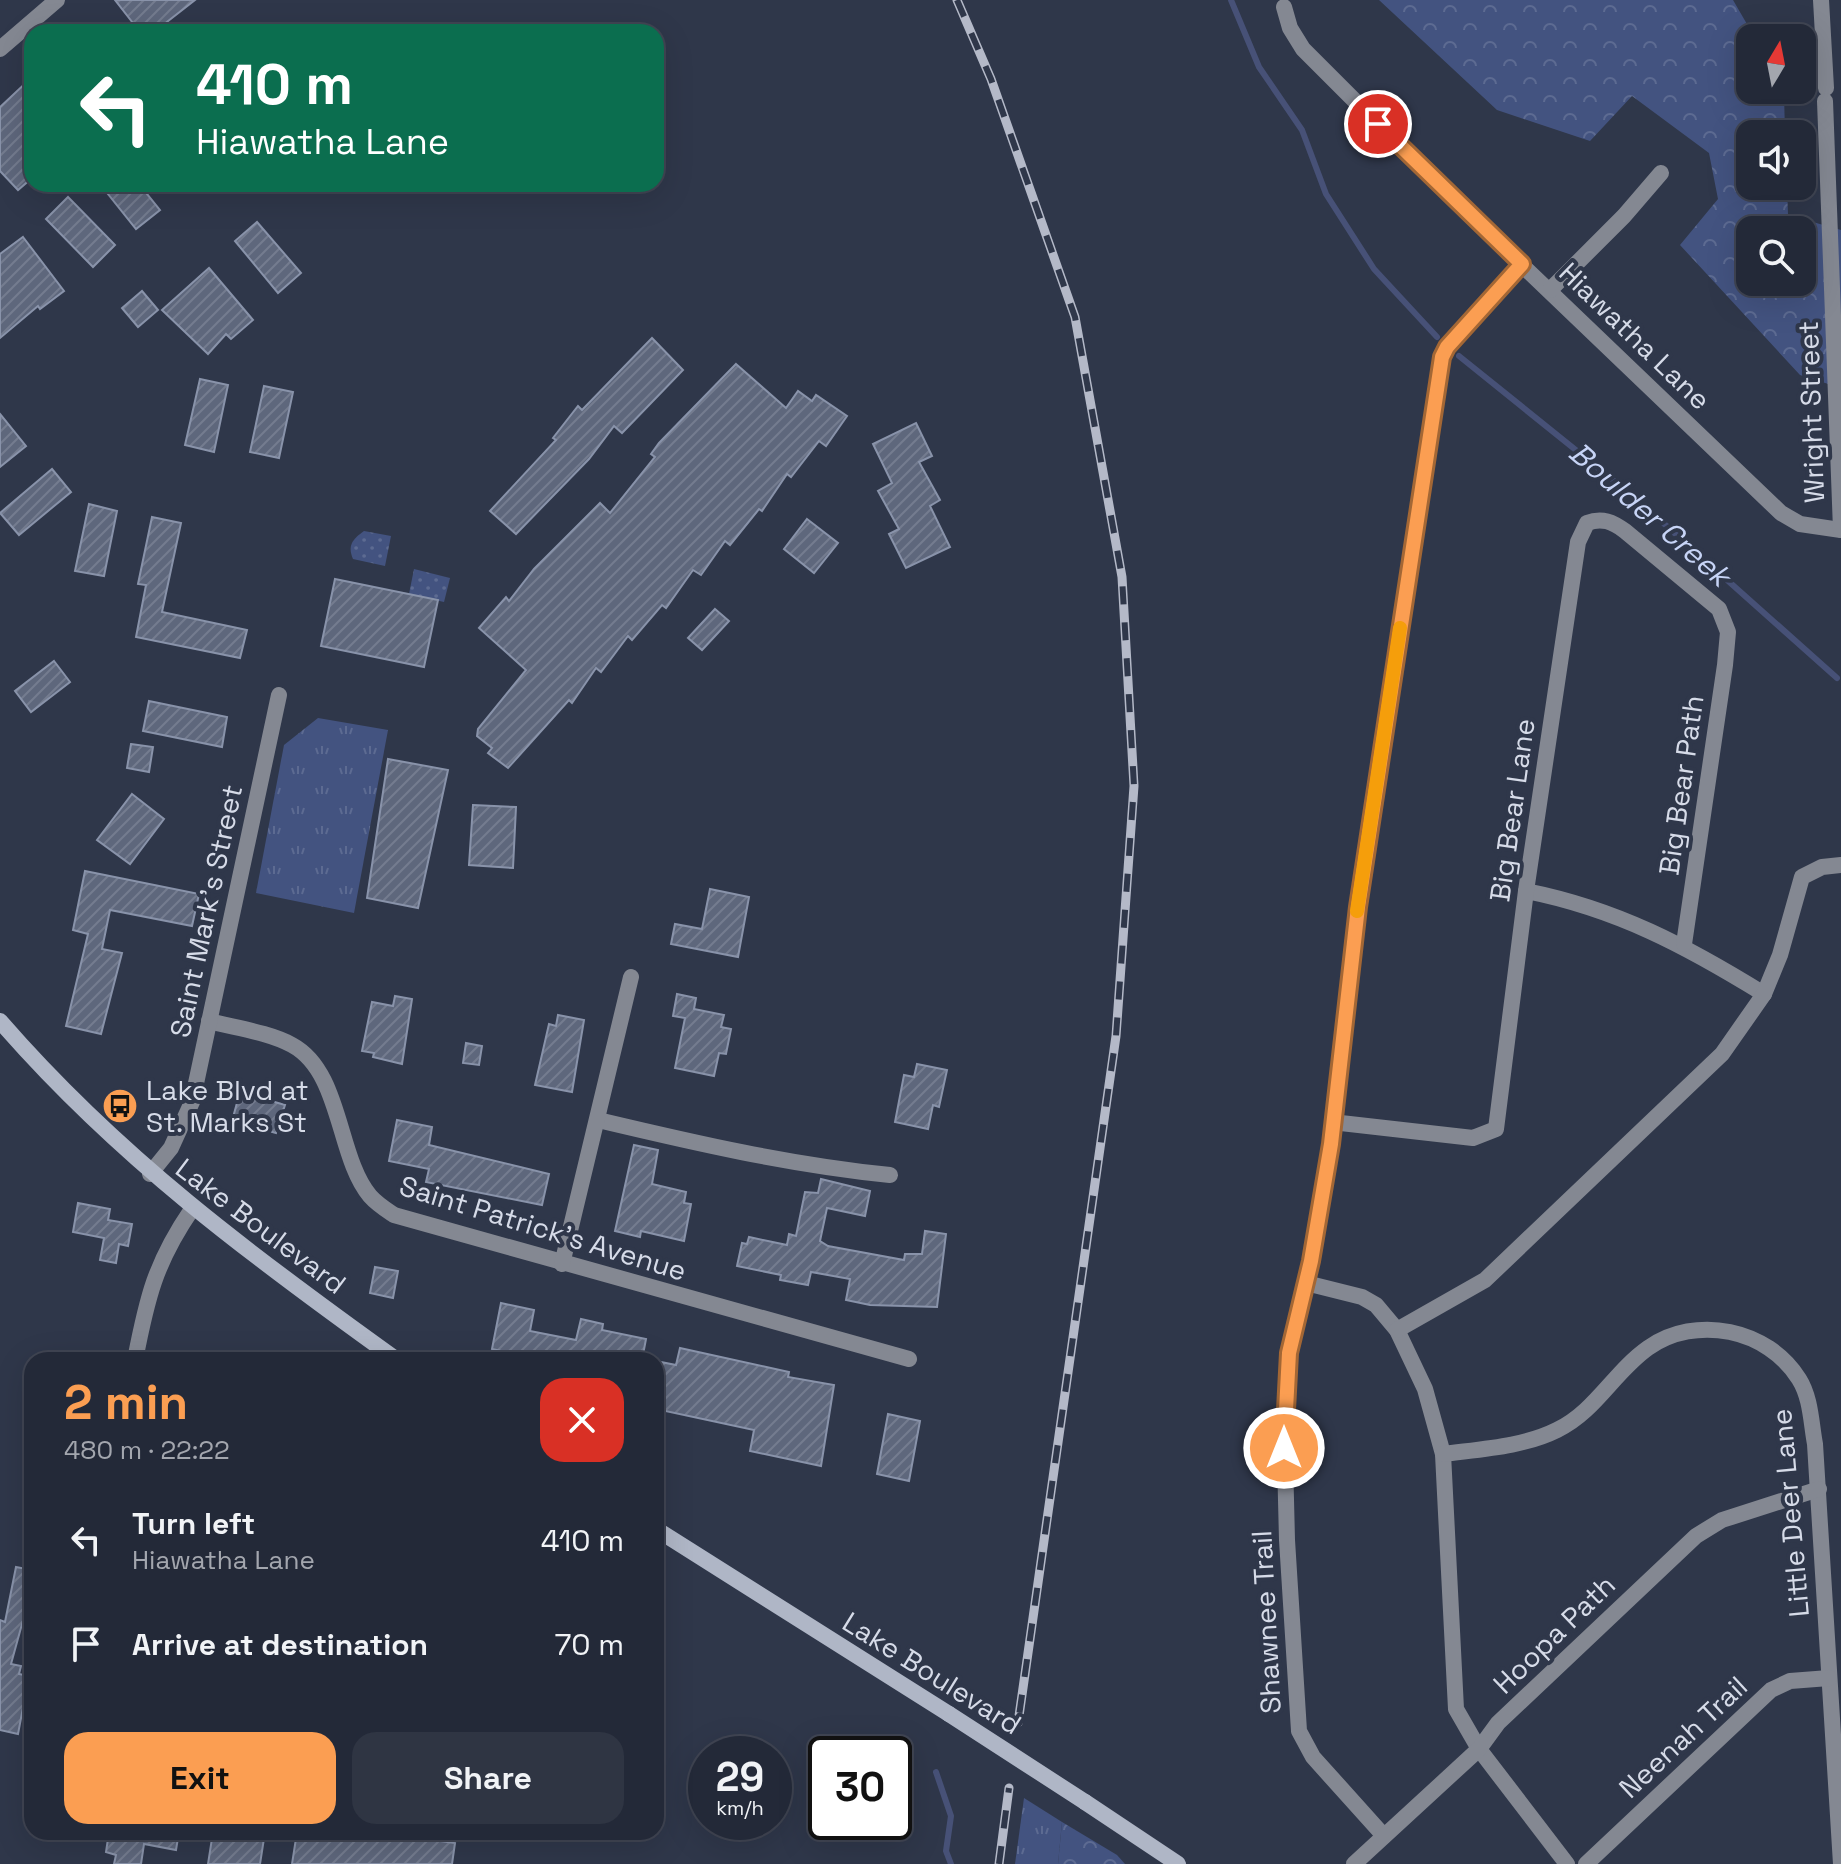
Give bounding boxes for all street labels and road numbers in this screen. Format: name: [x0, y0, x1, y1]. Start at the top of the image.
street label: Hiawatha Lane: [1552, 255, 1718, 417]
street label: Wright Street: [1790, 320, 1832, 504]
street label: Big Bear Path: [1651, 693, 1711, 877]
street label: Big Bear Lane: [1481, 716, 1543, 904]
street label: Saint Mark's Street: [162, 781, 250, 1041]
street label: Lake Boulevard: [169, 1150, 353, 1302]
street label: Saint Patrick's Avenue: [395, 1167, 691, 1289]
street label: Little Deer Lane: [1763, 1407, 1817, 1619]
street label: Shawnee Trail: [1243, 1529, 1289, 1715]
street label: Hoopa Path: [1485, 1567, 1623, 1701]
street label: Lake Boulevard: [836, 1604, 1028, 1742]
street label: Neenah Trail: [1611, 1668, 1755, 1806]

